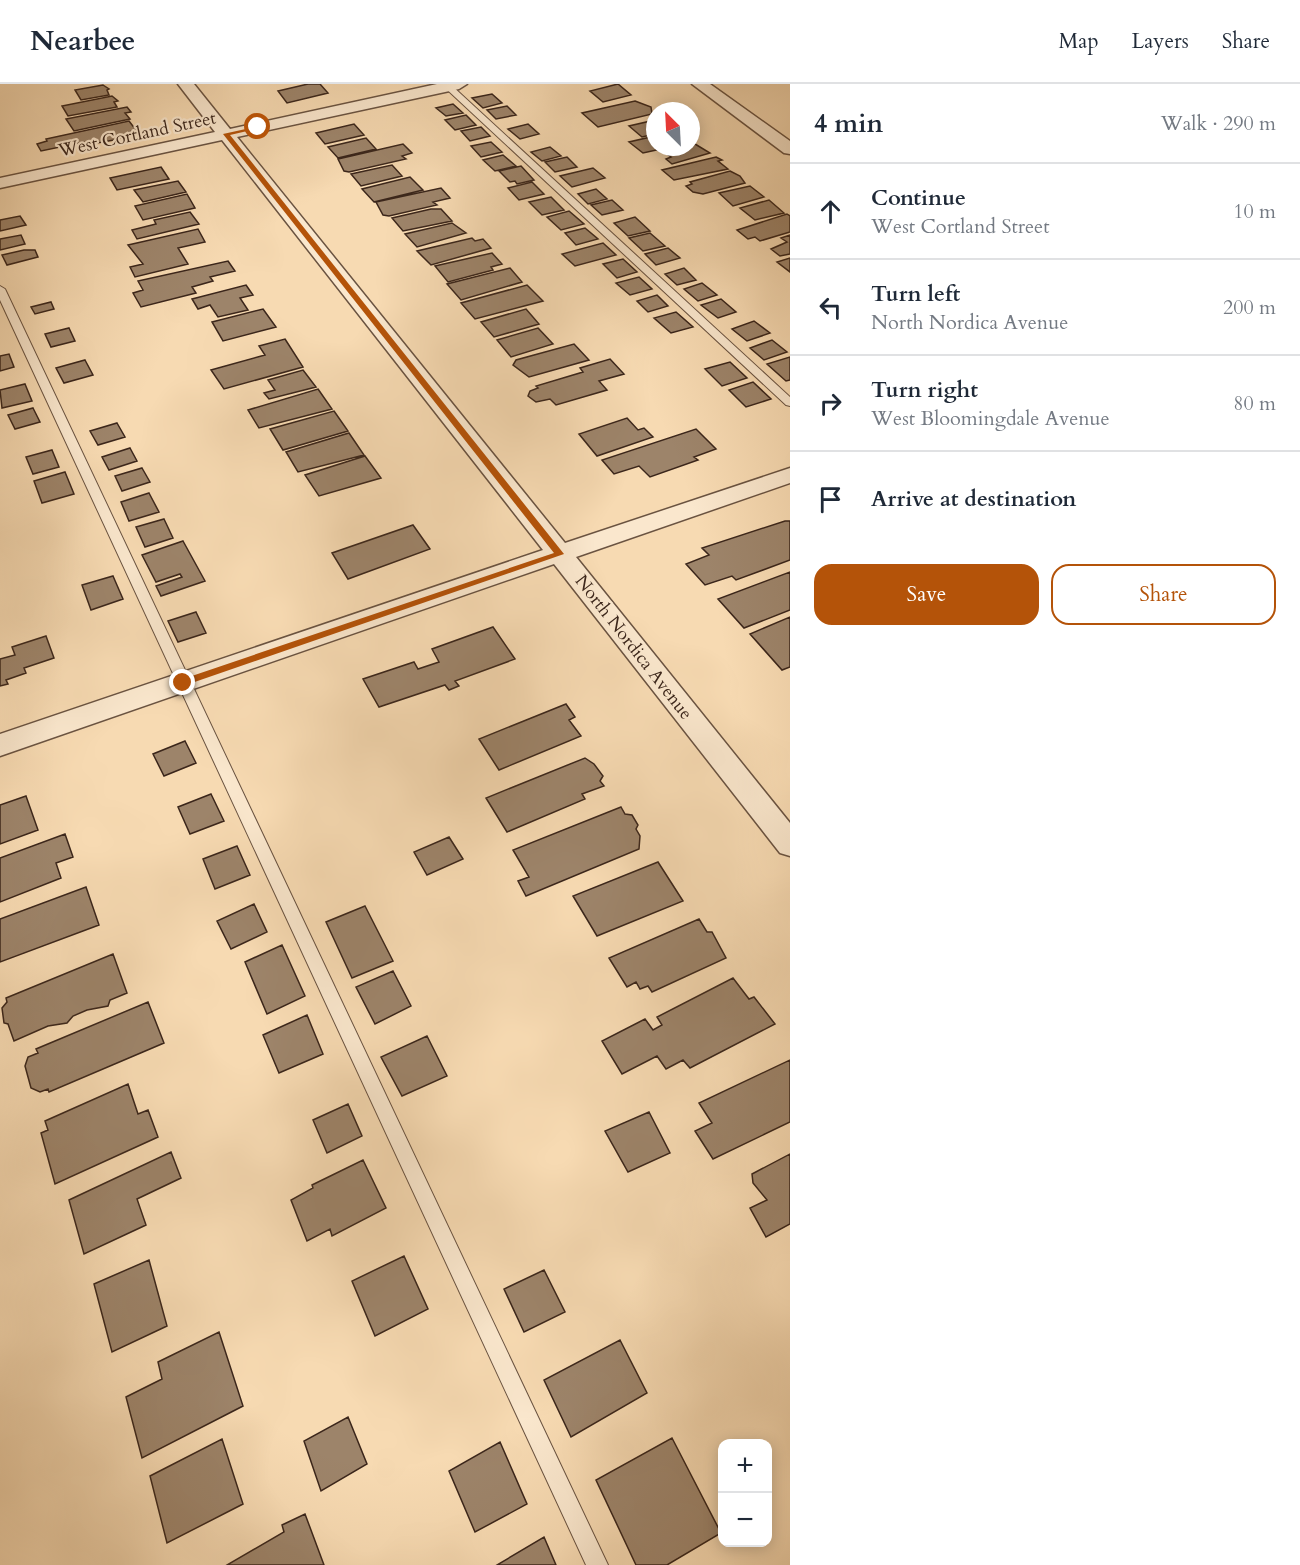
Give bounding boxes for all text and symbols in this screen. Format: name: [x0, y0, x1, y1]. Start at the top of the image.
text: Nearbee: [30, 22, 135, 60]
text: Map: [1059, 27, 1099, 56]
text: Layers: [1132, 27, 1189, 56]
text: Share: [1222, 27, 1270, 56]
north arrow: [646, 102, 700, 156]
street label: West Cortland Street: [55, 105, 219, 164]
text: 4 min: [814, 106, 883, 141]
text: Walk · 290 m: [1161, 110, 1276, 137]
route start: [244, 113, 270, 139]
text: Continue: [871, 183, 966, 213]
icon: ahead: [814, 195, 847, 228]
text: 10 m: [1233, 198, 1276, 225]
text: West Cortland Street: [871, 213, 1050, 240]
text: Turn left: [871, 279, 960, 309]
icon: left: [814, 291, 847, 324]
text: 200 m: [1223, 294, 1276, 321]
text: North Nordica Avenue: [871, 309, 1068, 336]
text: Turn right: [871, 375, 978, 405]
icon: right: [814, 387, 847, 420]
text: 80 m: [1233, 390, 1276, 417]
text: West Bloomingdale Avenue: [871, 405, 1110, 432]
icon: arrive: [814, 483, 847, 516]
text: Arrive at destination: [871, 484, 1076, 514]
button: Save: [814, 564, 1039, 625]
button: Share: [1051, 564, 1276, 625]
street label: North Nordica Avenue: [569, 570, 698, 725]
route end: [169, 669, 195, 695]
map controls: [718, 1439, 772, 1547]
button: +: [718, 1439, 772, 1493]
button: −: [718, 1493, 772, 1547]

